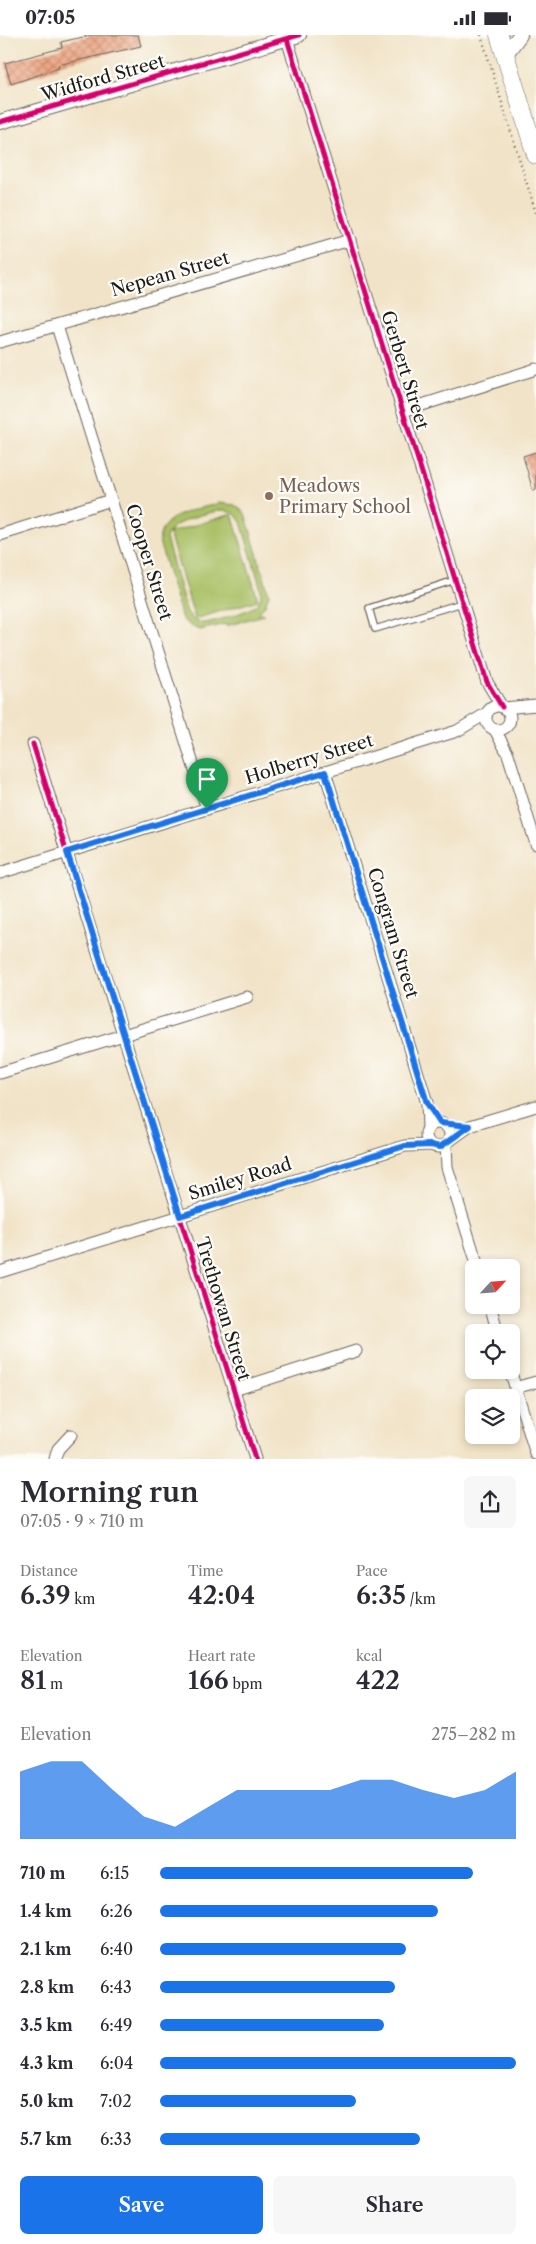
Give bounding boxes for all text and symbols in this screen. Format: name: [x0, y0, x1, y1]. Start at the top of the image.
text: 07:05: [25, 6, 75, 29]
street label: Widford Street: [38, 50, 168, 106]
street label: Nepean Street: [108, 246, 232, 301]
street label: Gerbert Street: [377, 308, 434, 433]
place label: Meadows Primary School: [279, 475, 411, 518]
marker: Meadows Primary School: [263, 490, 275, 502]
street label: Cooper Street: [121, 501, 177, 623]
street label: Holberry Street: [242, 729, 376, 789]
pin: [186, 758, 228, 809]
icon: arrive: [193, 765, 221, 793]
street label: Congram Street: [363, 865, 423, 1001]
street label: Smiley Road: [186, 1153, 294, 1205]
street label: Trethowan Street: [191, 1235, 255, 1384]
north arrow: [465, 1259, 520, 1314]
map controls: [465, 1259, 520, 1444]
button: locate: [465, 1324, 520, 1379]
button: layers: [465, 1389, 520, 1444]
text: Morning run: [20, 1475, 199, 1509]
button: share: [464, 1476, 516, 1528]
text: 07:05 · 9 × 710 m: [20, 1511, 144, 1531]
text: Distance: [20, 1562, 78, 1580]
text: Time: [188, 1562, 223, 1580]
text: Pace: [356, 1562, 388, 1580]
text: 6.39: [20, 1580, 70, 1611]
text: 42:04: [188, 1580, 255, 1611]
text: 6:35: [356, 1580, 406, 1611]
text: km: [70, 1590, 95, 1608]
text: /km: [406, 1590, 436, 1608]
text: Elevation: [20, 1647, 83, 1665]
text: Heart rate: [188, 1647, 255, 1665]
text: kcal: [356, 1647, 382, 1665]
text: 81: [20, 1665, 46, 1696]
text: 166: [188, 1665, 229, 1696]
text: 422: [356, 1665, 400, 1696]
text: m: [46, 1675, 63, 1693]
text: bpm: [229, 1675, 263, 1693]
text: Elevation: [20, 1724, 91, 1744]
text: 275–282 m: [431, 1724, 516, 1744]
text: 710 m: [20, 1863, 66, 1883]
text: 6:15: [100, 1863, 129, 1883]
text: 1.4 km: [20, 1901, 72, 1921]
text: 6:26: [100, 1901, 132, 1921]
text: 2.1 km: [20, 1939, 72, 1959]
text: 6:40: [100, 1939, 133, 1959]
text: 2.8 km: [20, 1977, 74, 1997]
text: 6:43: [100, 1977, 132, 1997]
text: 3.5 km: [20, 2015, 73, 2035]
text: 6:49: [100, 2015, 132, 2035]
text: 4.3 km: [20, 2053, 73, 2073]
text: 6:04: [100, 2053, 133, 2073]
text: 5.0 km: [20, 2091, 74, 2111]
text: 7:02: [100, 2091, 132, 2111]
text: 5.7 km: [20, 2129, 72, 2149]
text: 6:33: [100, 2129, 131, 2149]
button: Save: [20, 2176, 263, 2234]
button: Share: [273, 2176, 516, 2234]

